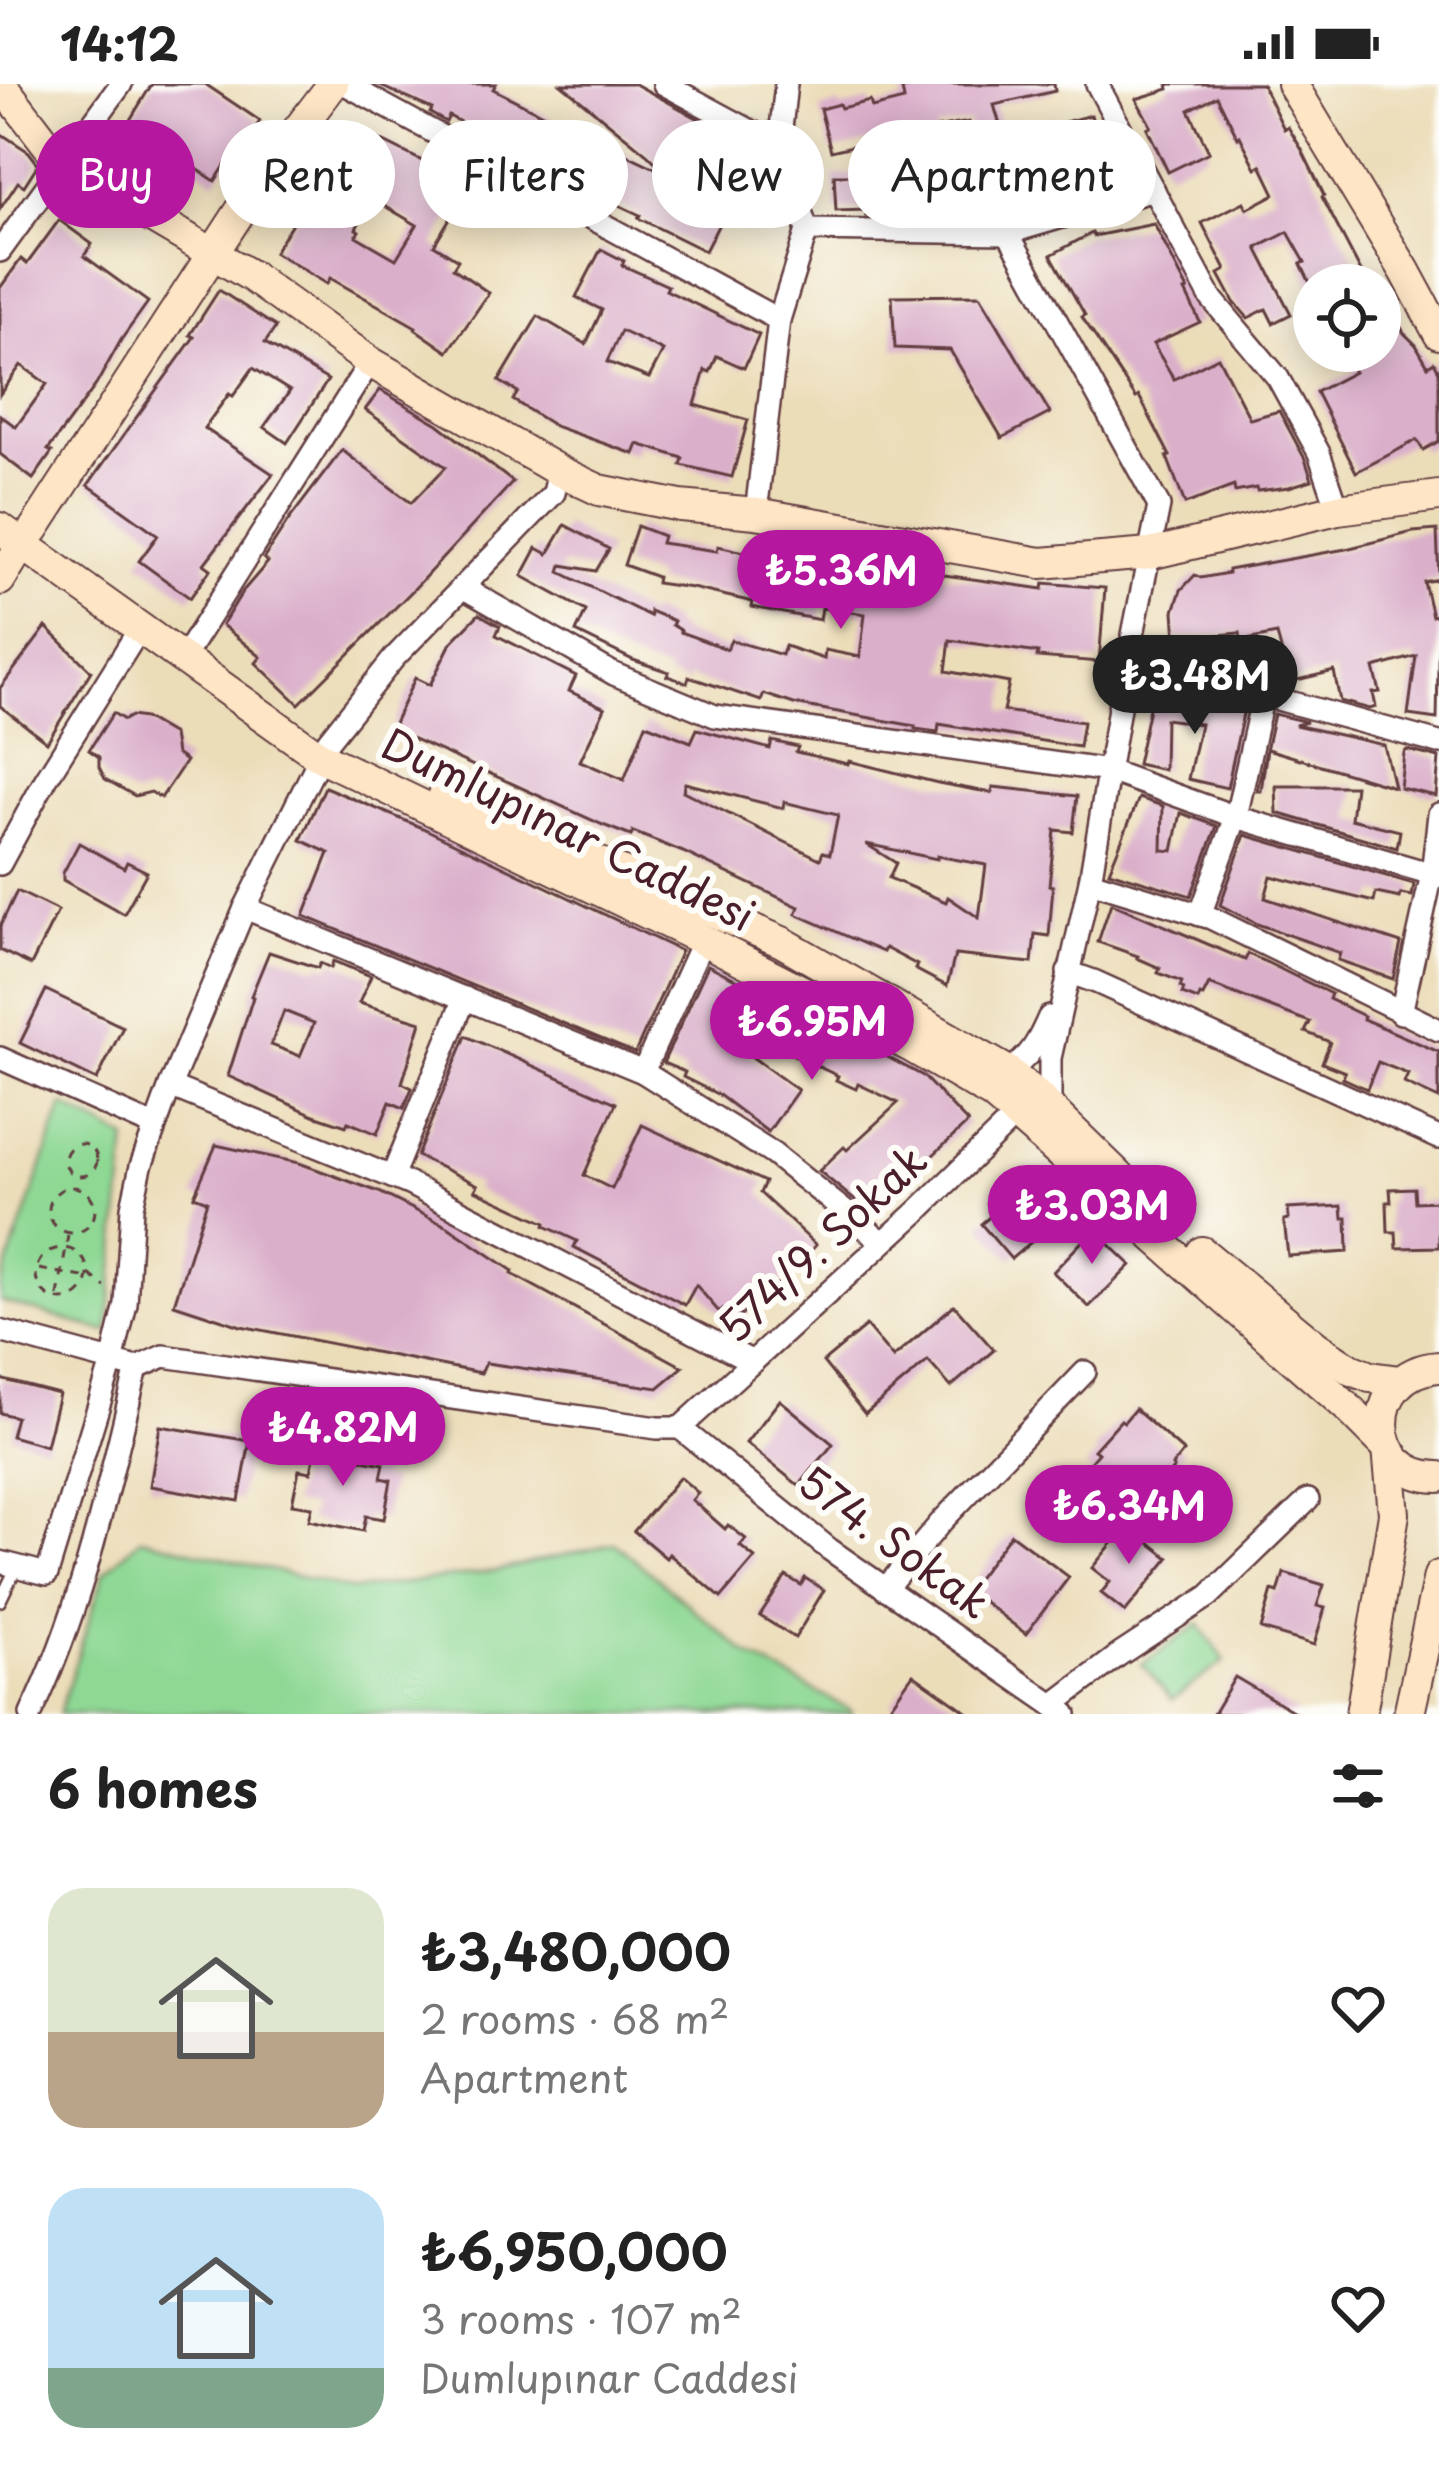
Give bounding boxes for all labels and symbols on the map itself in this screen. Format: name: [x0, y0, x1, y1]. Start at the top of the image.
pin: ₺5.36M: [743, 530, 939, 632]
pin: ₺3.48M: [1097, 635, 1293, 737]
street label: Dumlupınar Caddesi: [372, 710, 766, 945]
pin: ₺6.95M: [714, 981, 910, 1083]
street label: 574/9. Sokak: [703, 1129, 940, 1356]
pin: ₺3.03M: [994, 1165, 1190, 1267]
pin: ₺4.82M: [245, 1387, 441, 1489]
street label: 574. Sokak: [786, 1450, 1005, 1632]
pin: ₺6.34M: [1031, 1465, 1227, 1567]

